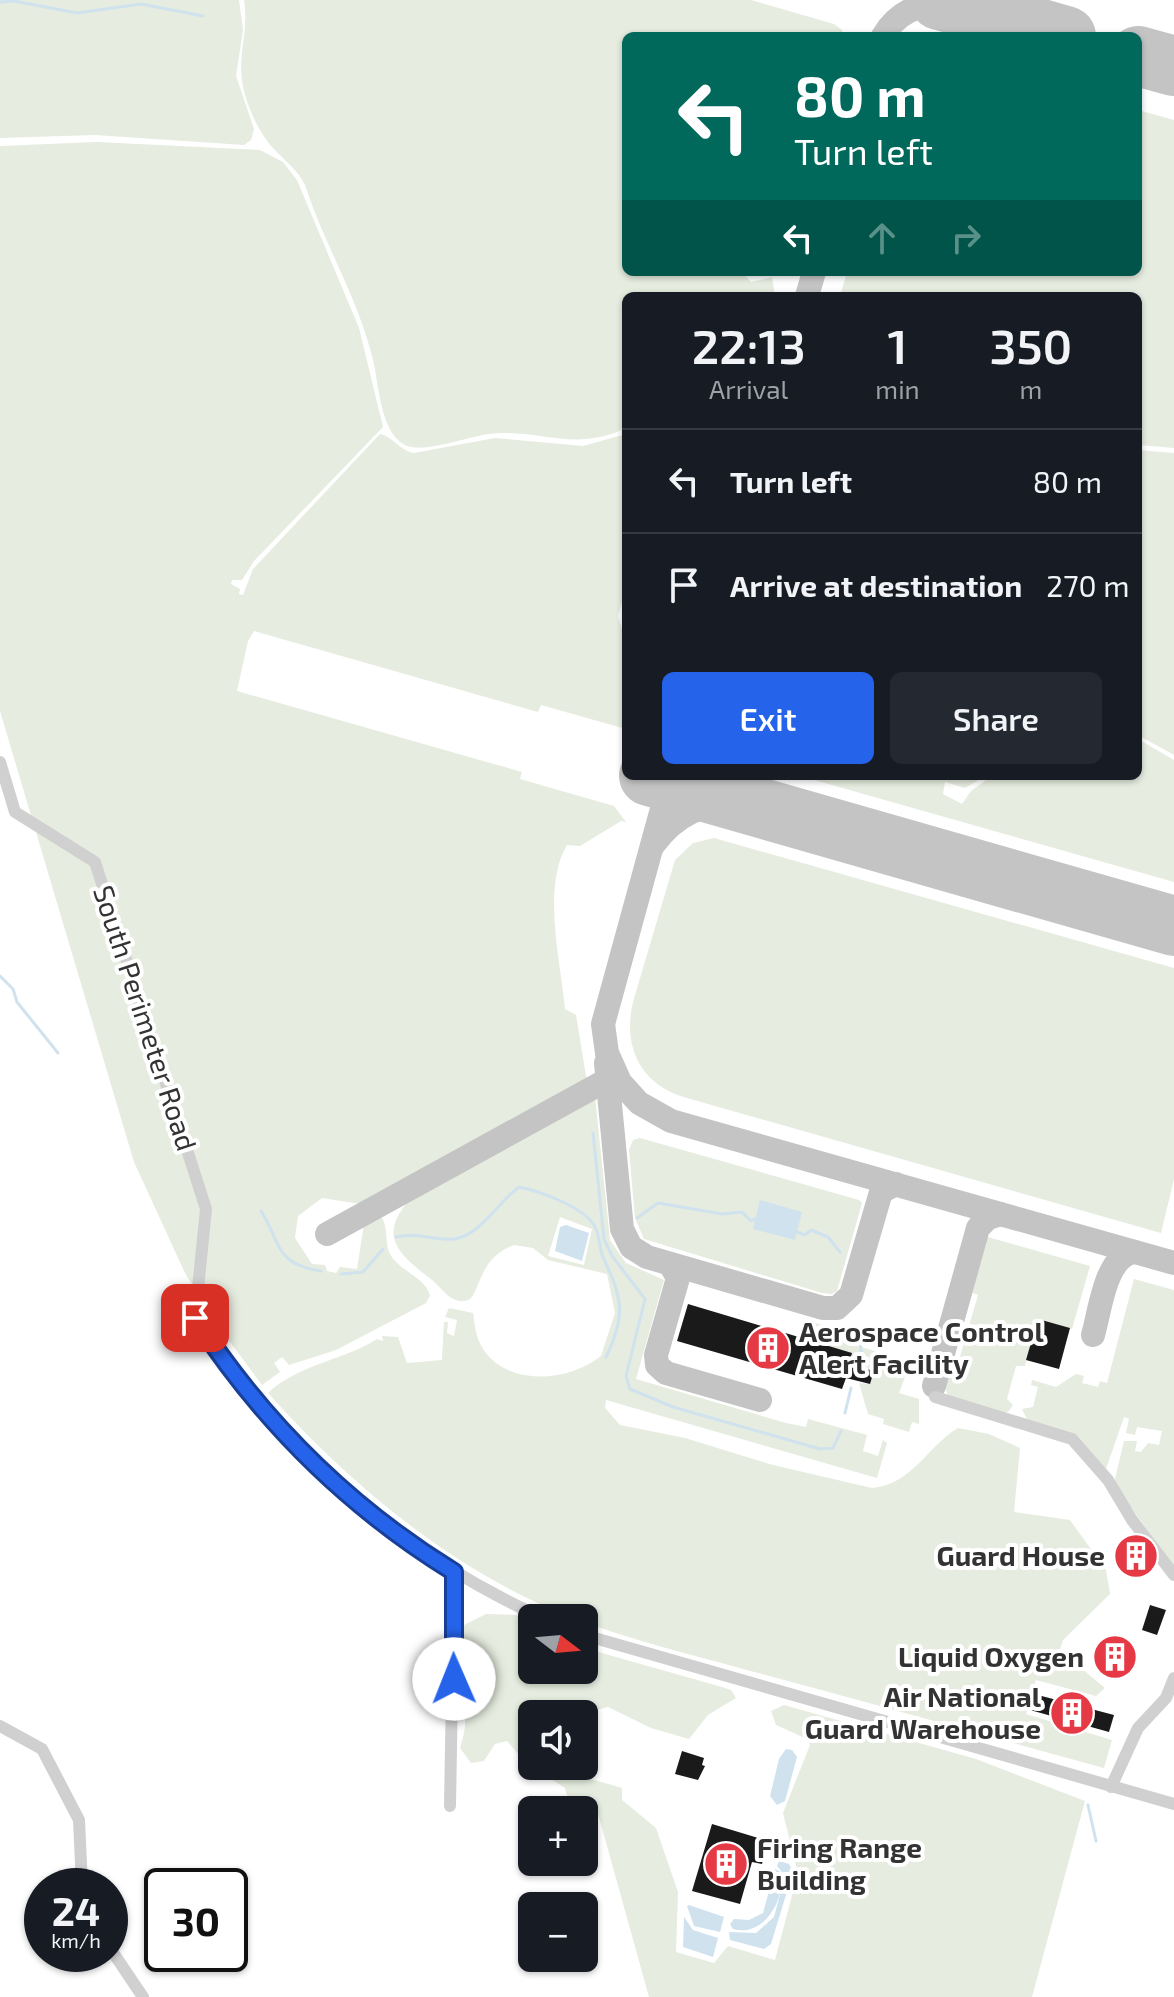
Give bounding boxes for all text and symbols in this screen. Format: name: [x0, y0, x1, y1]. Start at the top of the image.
text: 80 m: [794, 61, 926, 128]
icon: left: [662, 64, 766, 168]
text: Turn left: [794, 129, 933, 172]
icon: left: [776, 216, 820, 260]
icon: ahead: [860, 216, 904, 260]
icon: right: [944, 216, 988, 260]
text: 22:13: [692, 316, 806, 374]
text: 1: [887, 316, 908, 374]
text: 350: [989, 316, 1072, 374]
text: Arrival: [709, 373, 788, 404]
text: min: [875, 373, 920, 404]
text: m: [1019, 373, 1042, 404]
icon: left: [662, 459, 706, 503]
text: Turn left: [730, 463, 852, 499]
text: 80 m: [1033, 463, 1102, 499]
icon: arrive: [662, 563, 706, 607]
text: Arrive at destination: [730, 567, 1022, 603]
text: 270 m: [1046, 567, 1130, 603]
button: Exit: [662, 672, 874, 764]
button: Share: [890, 672, 1102, 764]
street label: South Perimeter Road: [87, 881, 205, 1155]
pin: [161, 1284, 229, 1352]
icon: arrive: [173, 1296, 217, 1340]
place label: Aerospace Control Alert Facility: [799, 1314, 1044, 1380]
building icon: Aerospace Control Alert Facility: [744, 1324, 792, 1372]
building icon: Guard House: [1112, 1532, 1160, 1580]
place label: Guard House: [937, 1538, 1105, 1572]
north arrow: [518, 1604, 598, 1684]
map controls: [518, 1604, 598, 1972]
building icon: Liquid Oxygen: [1091, 1633, 1139, 1681]
position arrow: [412, 1637, 496, 1721]
place label: Liquid Oxygen: [898, 1639, 1084, 1673]
place label: Air National Guard Warehouse: [805, 1679, 1042, 1745]
building icon: Air National Guard Warehouse: [1048, 1689, 1096, 1737]
button: sound: [518, 1700, 598, 1780]
button: +: [518, 1796, 598, 1876]
place label: Firing Range Building: [757, 1830, 922, 1896]
building icon: Firing Range Building: [702, 1840, 750, 1888]
speed limit sign: 30: [144, 1868, 248, 1972]
text: 24: [52, 1886, 100, 1934]
button: −: [518, 1892, 598, 1972]
text: km/h: [51, 1928, 101, 1952]

